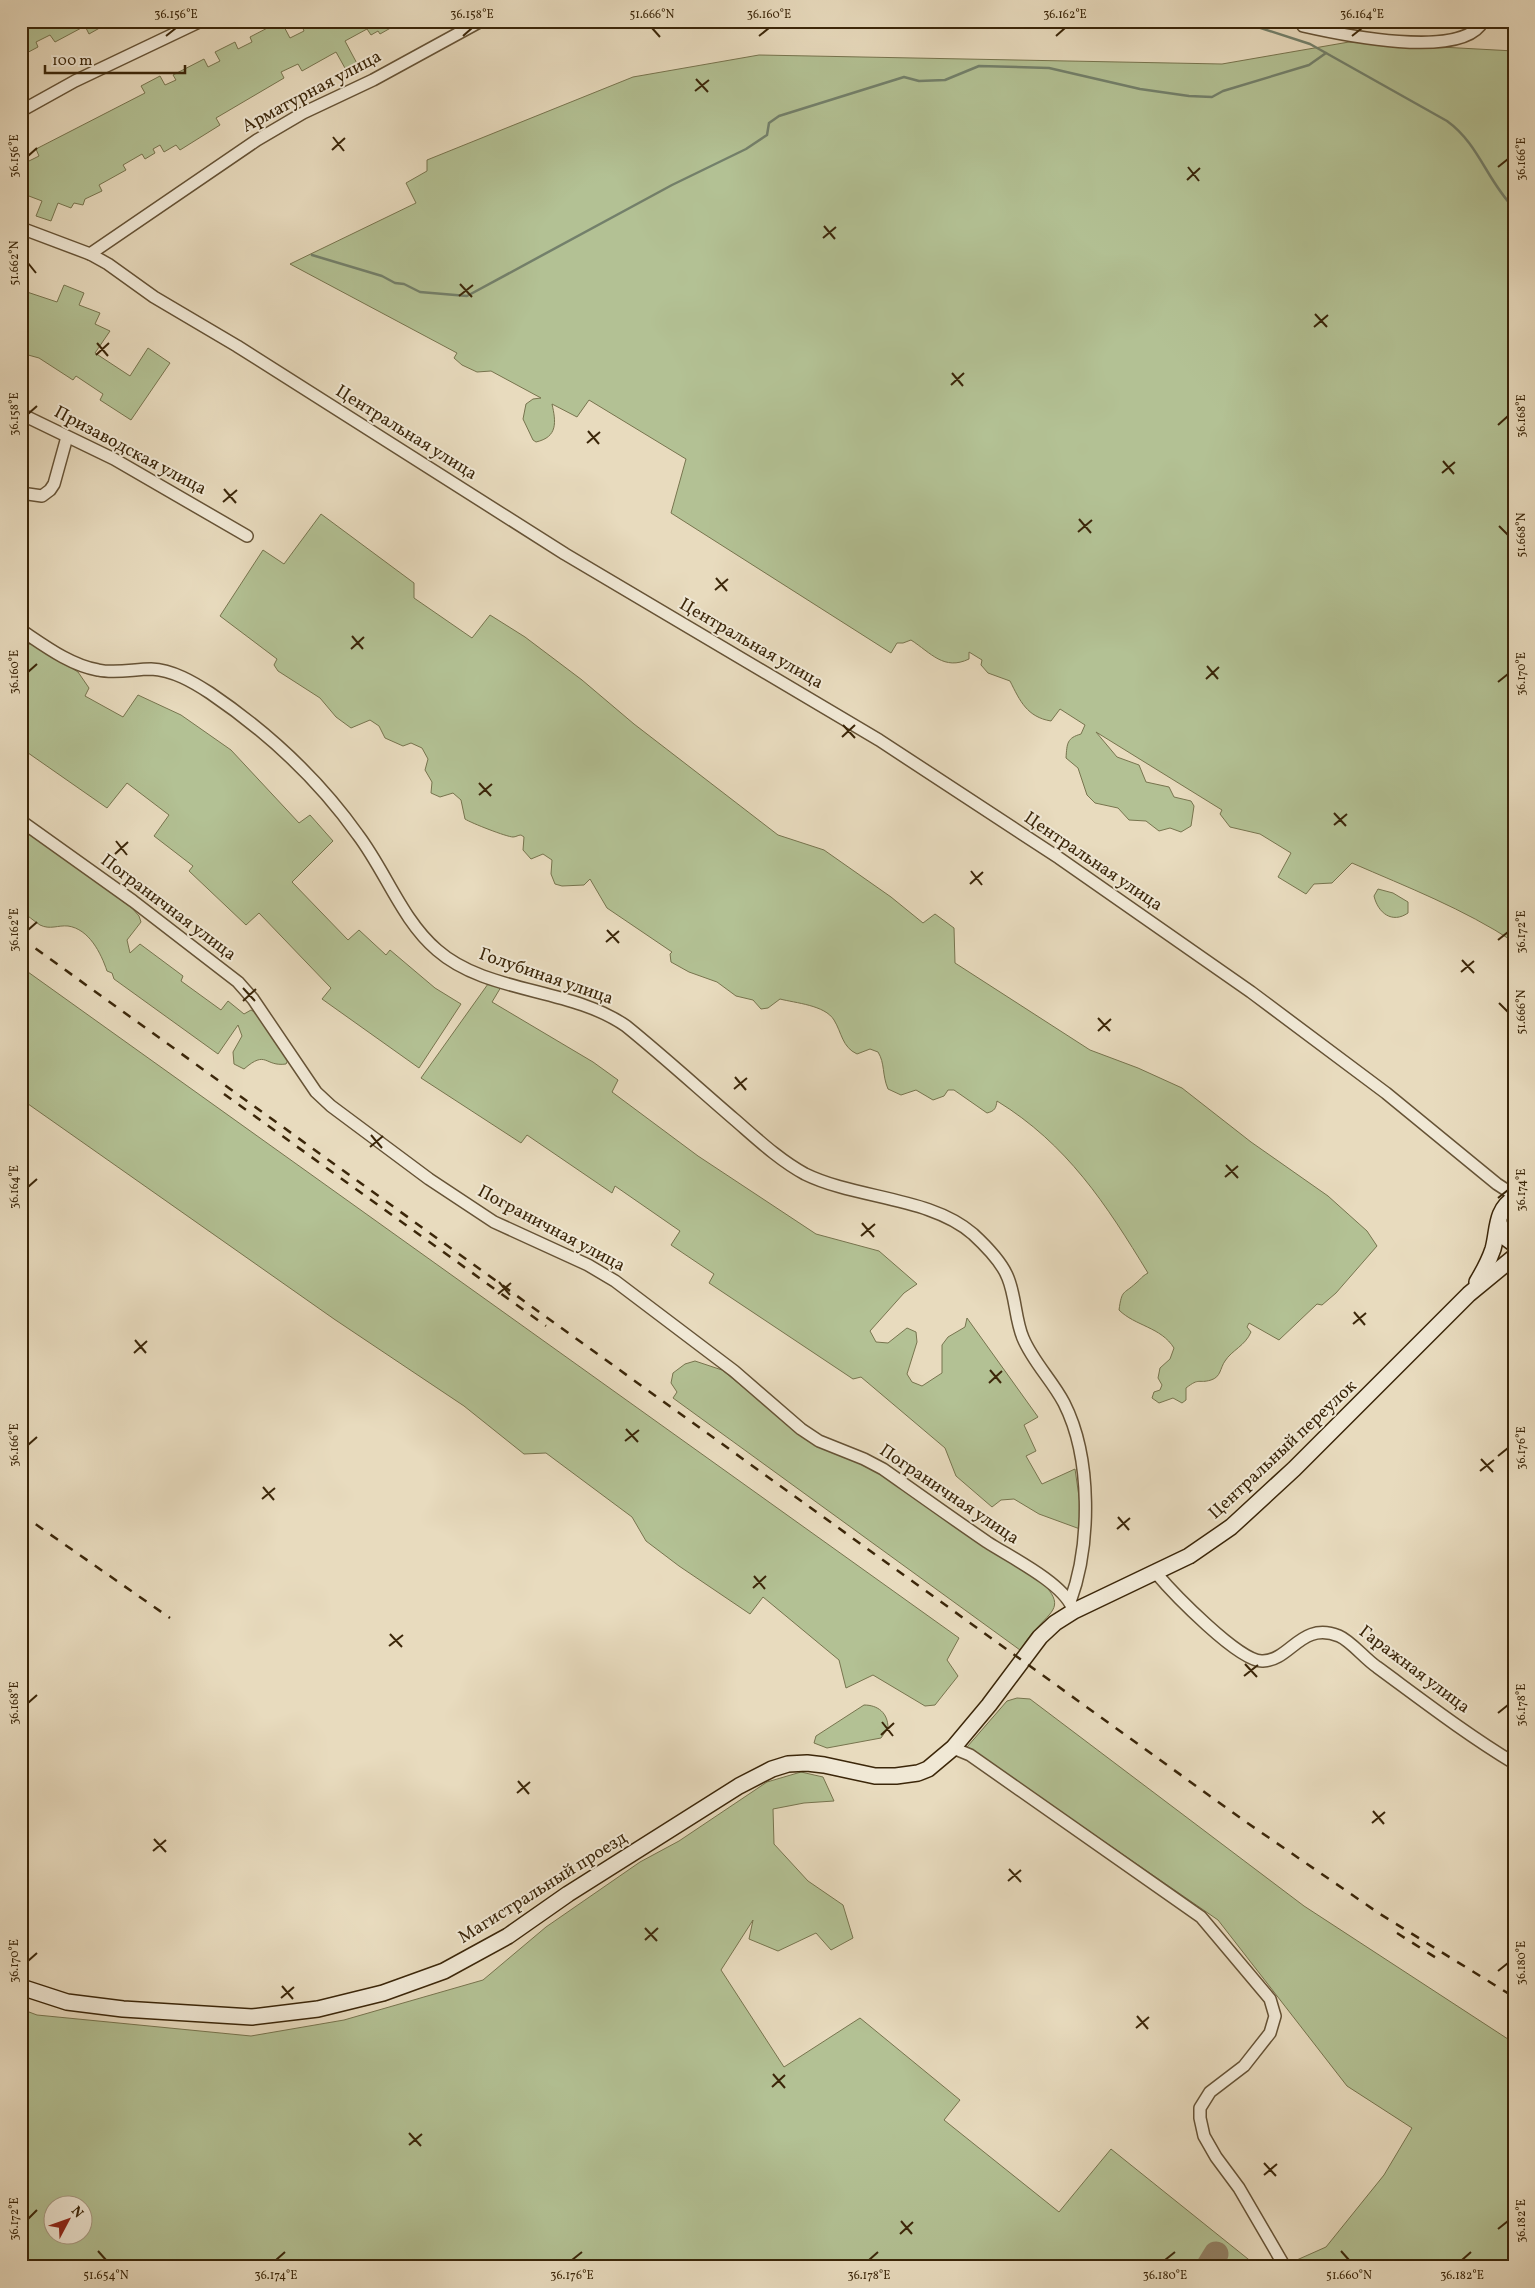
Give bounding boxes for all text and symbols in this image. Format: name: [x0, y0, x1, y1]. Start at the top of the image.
text: 36.156°E: [154, 7, 198, 23]
text: 36.158°E: [450, 7, 494, 23]
text: 51.666°N: [630, 7, 675, 23]
text: 36.160°E: [747, 7, 791, 23]
text: 36.162°E: [1043, 7, 1087, 23]
text: 36.164°E: [1340, 7, 1384, 23]
scale bar: [45, 42, 185, 74]
street label: Арматурная улица: [238, 45, 386, 139]
text: 100 m: [52, 51, 92, 72]
text: 36.156°E: [7, 134, 23, 178]
text: 36.166°E: [1514, 137, 1530, 181]
text: 51.662°N: [7, 240, 23, 286]
street label: Центральная улица: [330, 379, 482, 487]
text: 36.158°E: [7, 392, 23, 436]
text: 36.168°E: [1514, 394, 1530, 438]
street label: Призаводская улица: [49, 400, 211, 502]
text: 51.668°N: [1514, 512, 1530, 557]
street label: Центральная улица: [674, 592, 828, 696]
text: 36.160°E: [7, 650, 23, 694]
text: 36.170°E: [1514, 652, 1530, 696]
street label: Центральная улица: [1018, 806, 1168, 918]
street label: Пограничная улица: [95, 849, 241, 967]
text: 36.162°E: [7, 908, 23, 952]
text: 36.172°E: [1514, 910, 1530, 954]
street label: Голубиная улица: [475, 942, 617, 1012]
text: 51.666°N: [1514, 989, 1530, 1034]
text: 36.164°E: [7, 1165, 23, 1209]
text: 36.174°E: [1514, 1169, 1530, 1211]
street label: Пограничная улица: [473, 1179, 629, 1279]
street label: Центральный переулок: [1203, 1374, 1363, 1525]
text: 36.166°E: [7, 1423, 23, 1467]
text: 36.176°E: [1514, 1426, 1530, 1470]
street label: Пограничная улица: [874, 1439, 1024, 1551]
street label: Гаражная улица: [1353, 1620, 1475, 1720]
text: 36.168°E: [7, 1681, 23, 1725]
text: 36.178°E: [1514, 1684, 1530, 1726]
street label: Магистральный проезд: [454, 1826, 632, 1950]
text: 36.170°E: [7, 1939, 23, 1983]
text: 36.180°E: [1514, 1941, 1530, 1985]
north arrow: [42, 2196, 92, 2246]
text: 36.172°E: [7, 2197, 23, 2241]
text: 36.182°E: [1514, 2199, 1530, 2243]
text: N: [66, 2202, 87, 2223]
text: 51.654°N: [83, 2268, 129, 2284]
text: 36.174°E: [255, 2268, 297, 2284]
text: 36.176°E: [550, 2268, 594, 2284]
text: 36.178°E: [848, 2268, 890, 2284]
text: 36.180°E: [1143, 2268, 1187, 2284]
text: 51.660°N: [1326, 2268, 1372, 2284]
text: 36.182°E: [1440, 2268, 1484, 2284]

